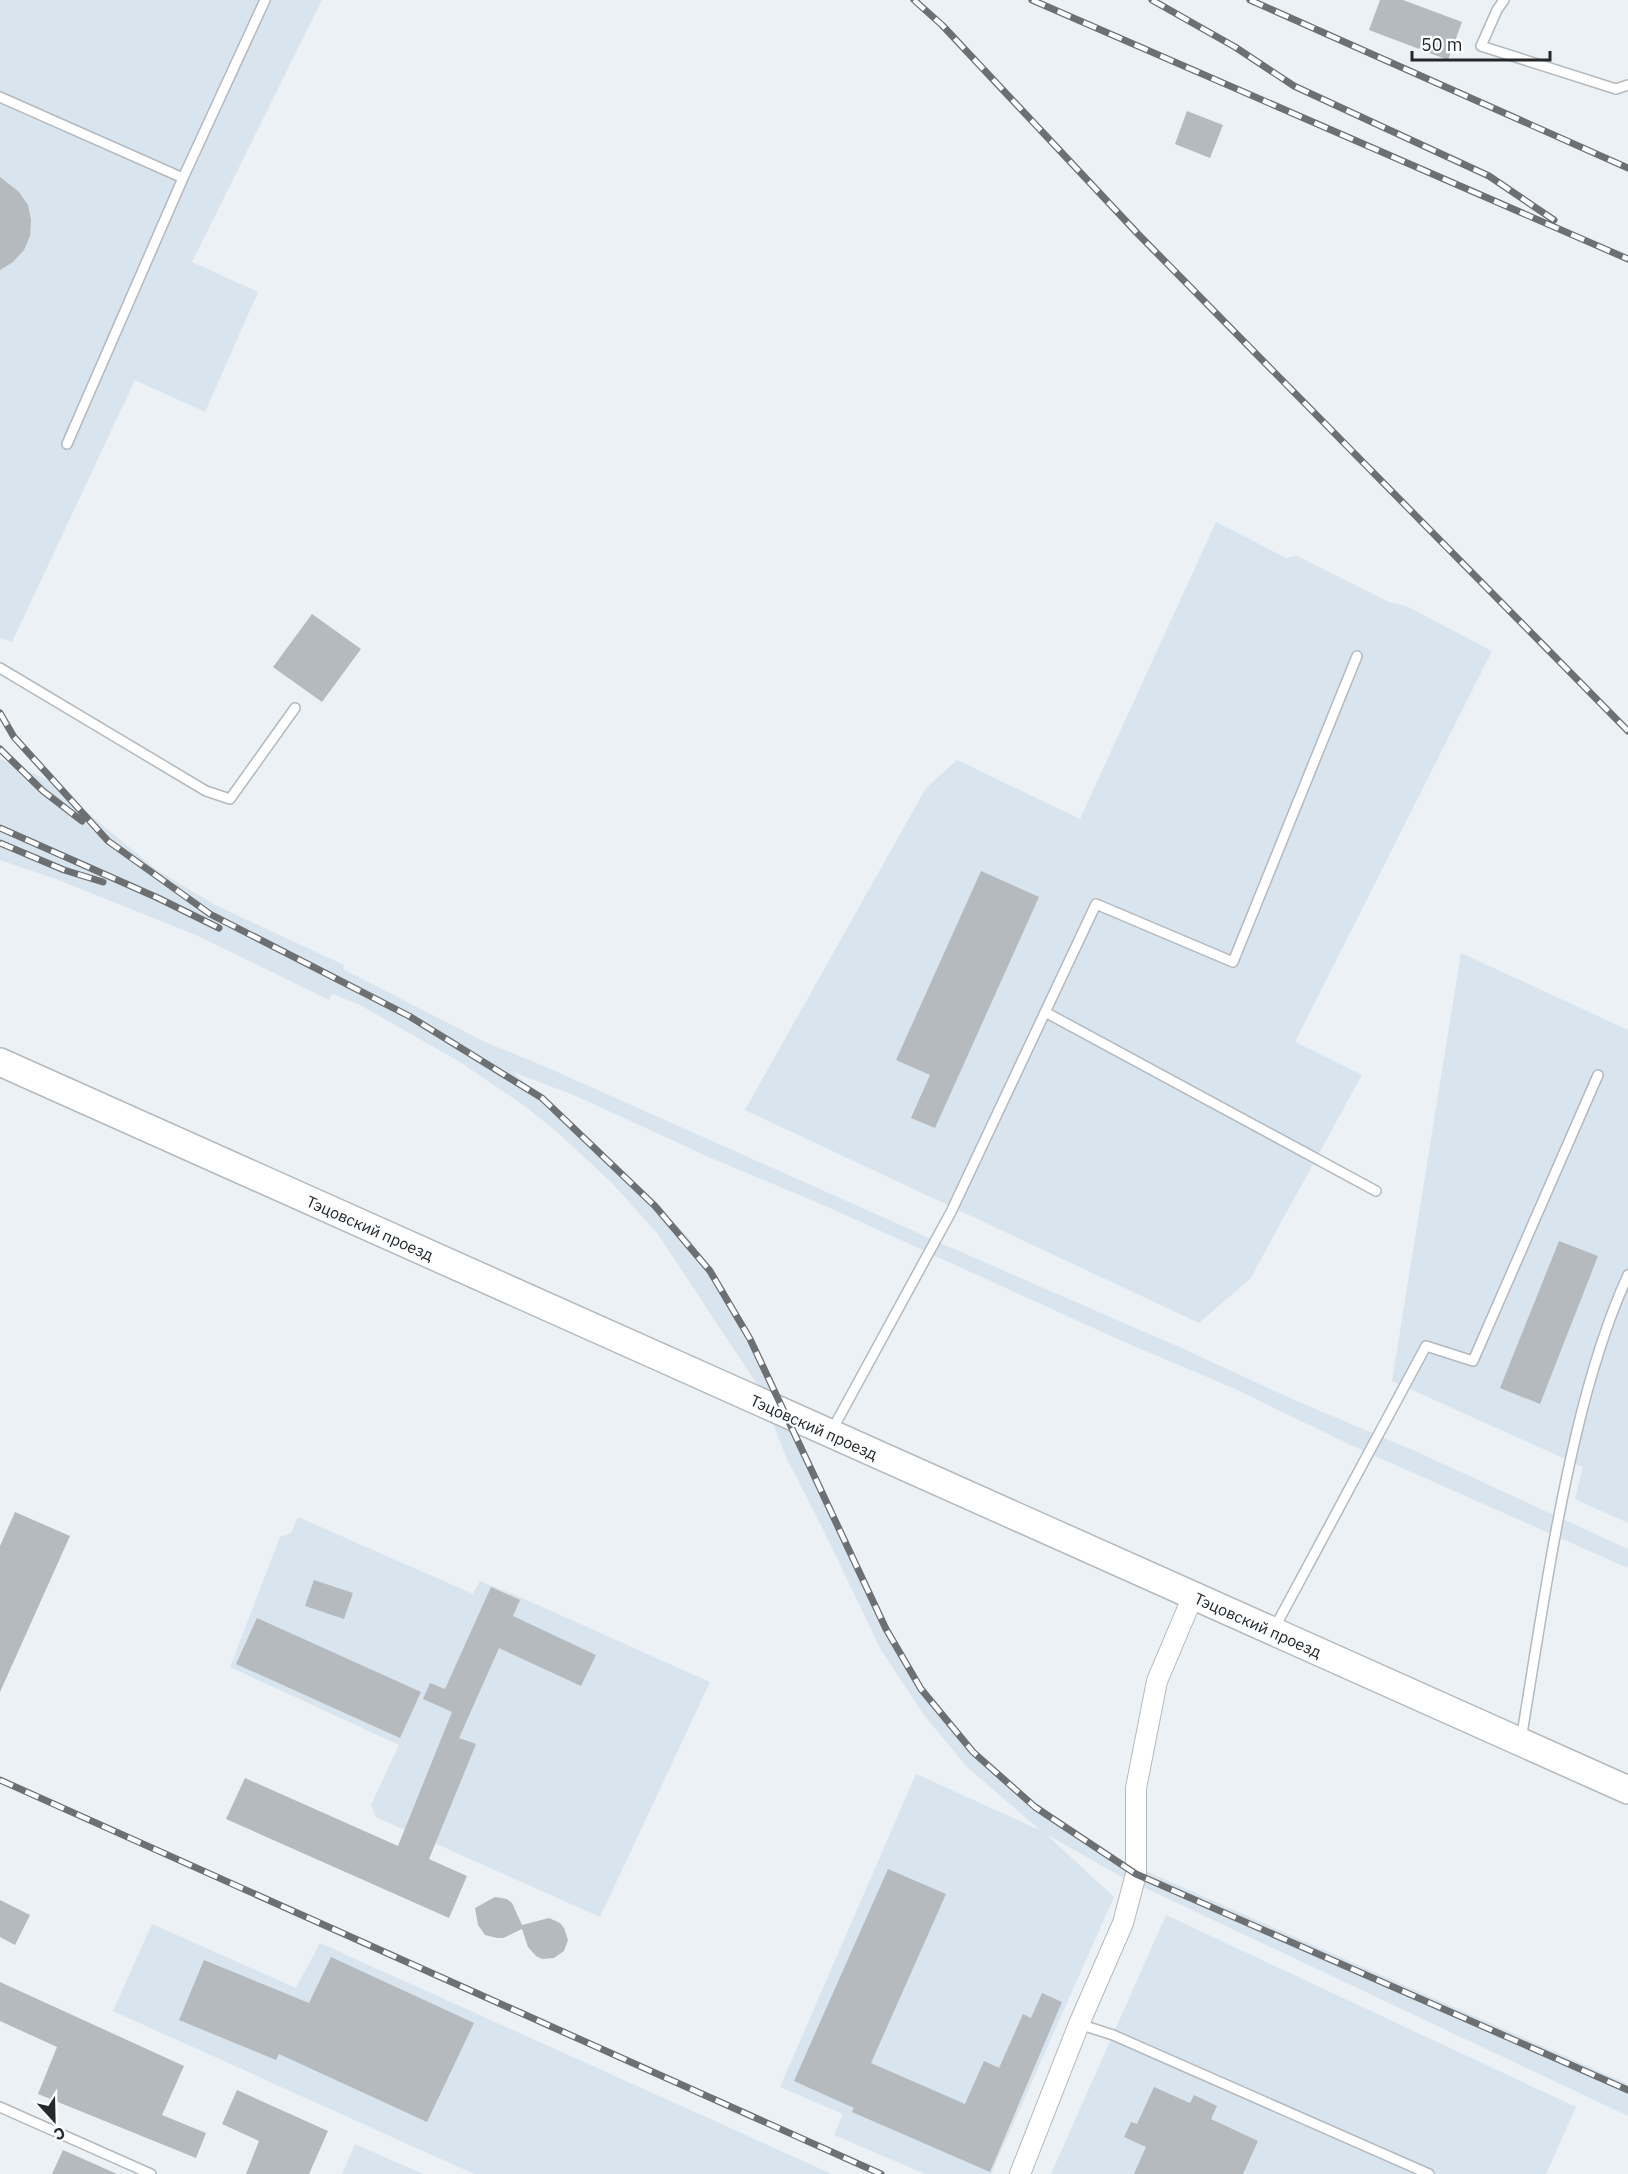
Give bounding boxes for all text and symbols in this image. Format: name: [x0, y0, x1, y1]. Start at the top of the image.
scale bar: [1412, 24, 1550, 62]
text: 50 m: [1421, 33, 1463, 56]
street label: Тэцовский проезд: [303, 1191, 437, 1265]
street label: Тэцовский проезд: [747, 1390, 881, 1464]
street label: Тэцовский проезд: [1191, 1588, 1325, 1662]
north arrow: [24, 2090, 84, 2150]
text: С: [51, 2123, 68, 2145]

